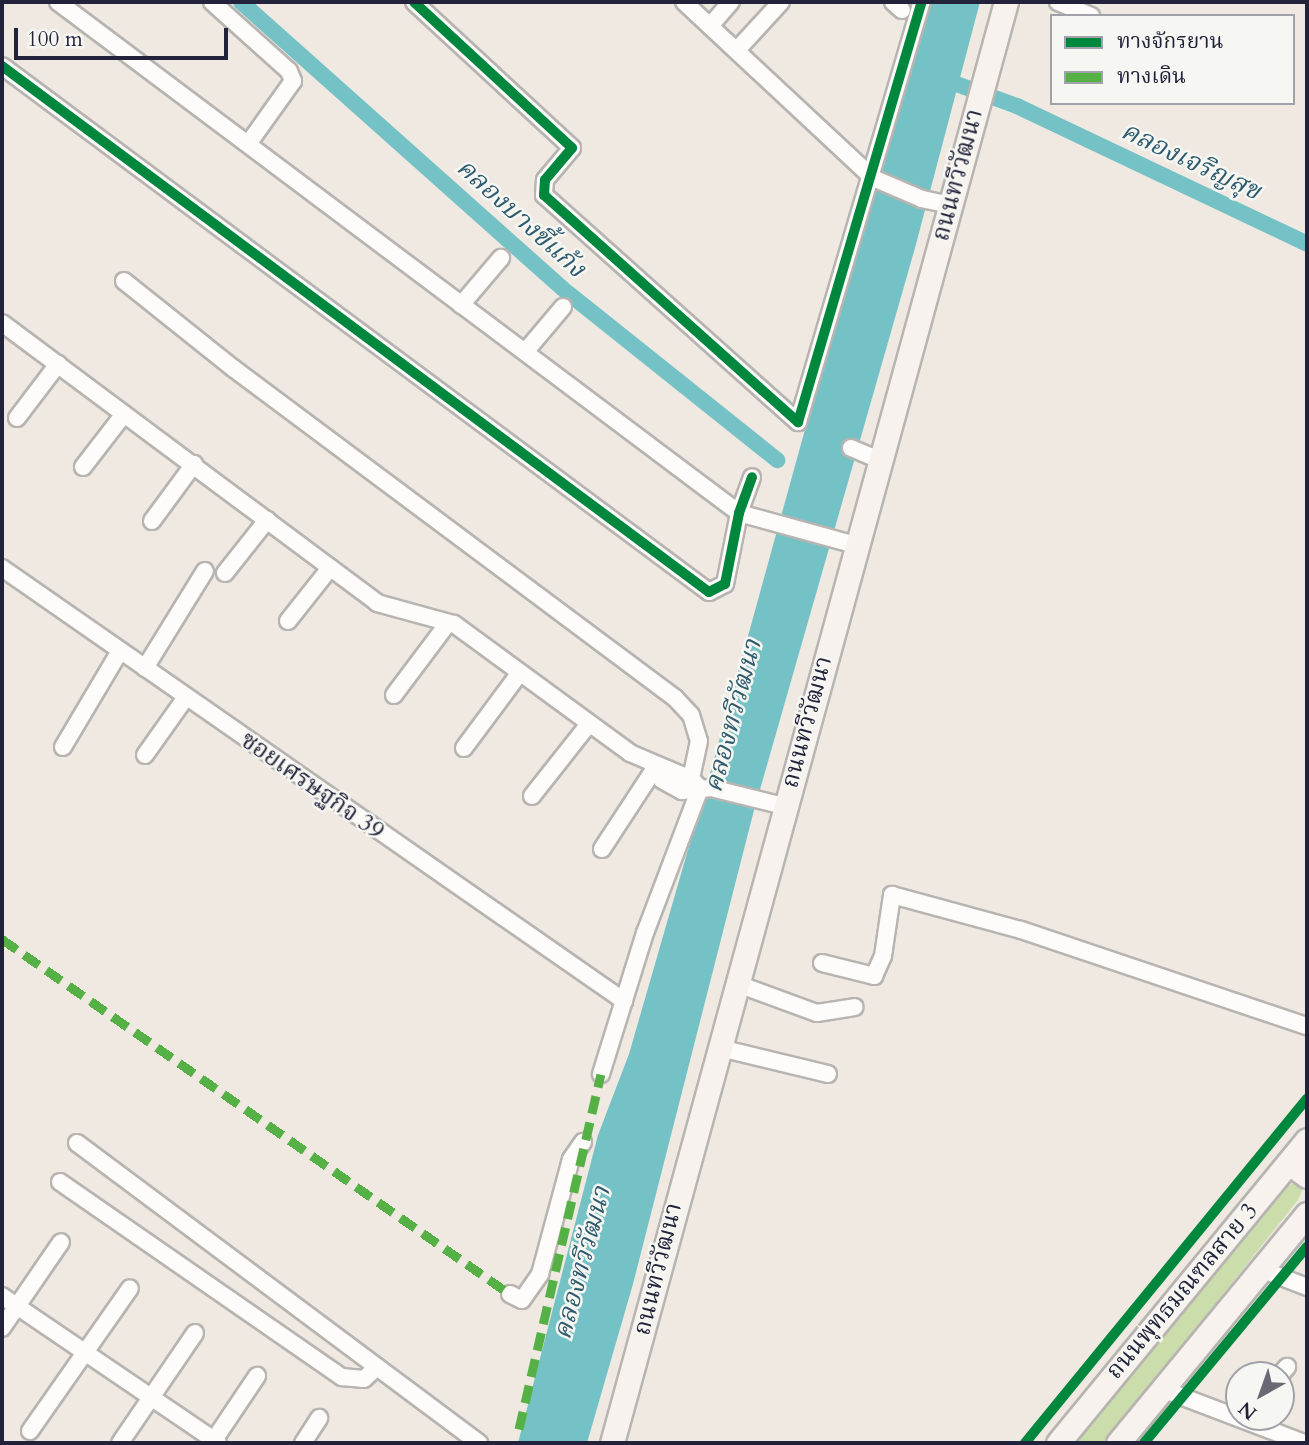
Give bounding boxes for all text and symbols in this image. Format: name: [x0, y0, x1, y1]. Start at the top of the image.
scale bar: [18, 14, 231, 58]
legend: [1050, 14, 1295, 105]
text: 100 m: [27, 25, 83, 54]
text: ทางจักรยาน: [1117, 27, 1223, 56]
text: ทางเดิน: [1117, 62, 1186, 91]
street label: ถนนทวีวัฒนา: [927, 106, 989, 244]
water label: คลองเจริญสุข: [1116, 115, 1266, 207]
water label: คลองบางขี้แก้ง: [450, 152, 592, 284]
water label: คลองทวีวัฒนา: [698, 636, 768, 796]
street label: ถนนทวีวัฒนา: [776, 653, 838, 791]
street label: ซอยเศรษฐกิจ 39: [235, 726, 389, 846]
water label: คลองทวีวัฒนา: [547, 1183, 617, 1343]
street label: ถนนพุทธมณฑลสาย 3: [1100, 1197, 1264, 1385]
street label: ถนนทวีวัฒนา: [628, 1200, 688, 1338]
north arrow: [1225, 1361, 1295, 1431]
text: N: [1233, 1395, 1262, 1426]

